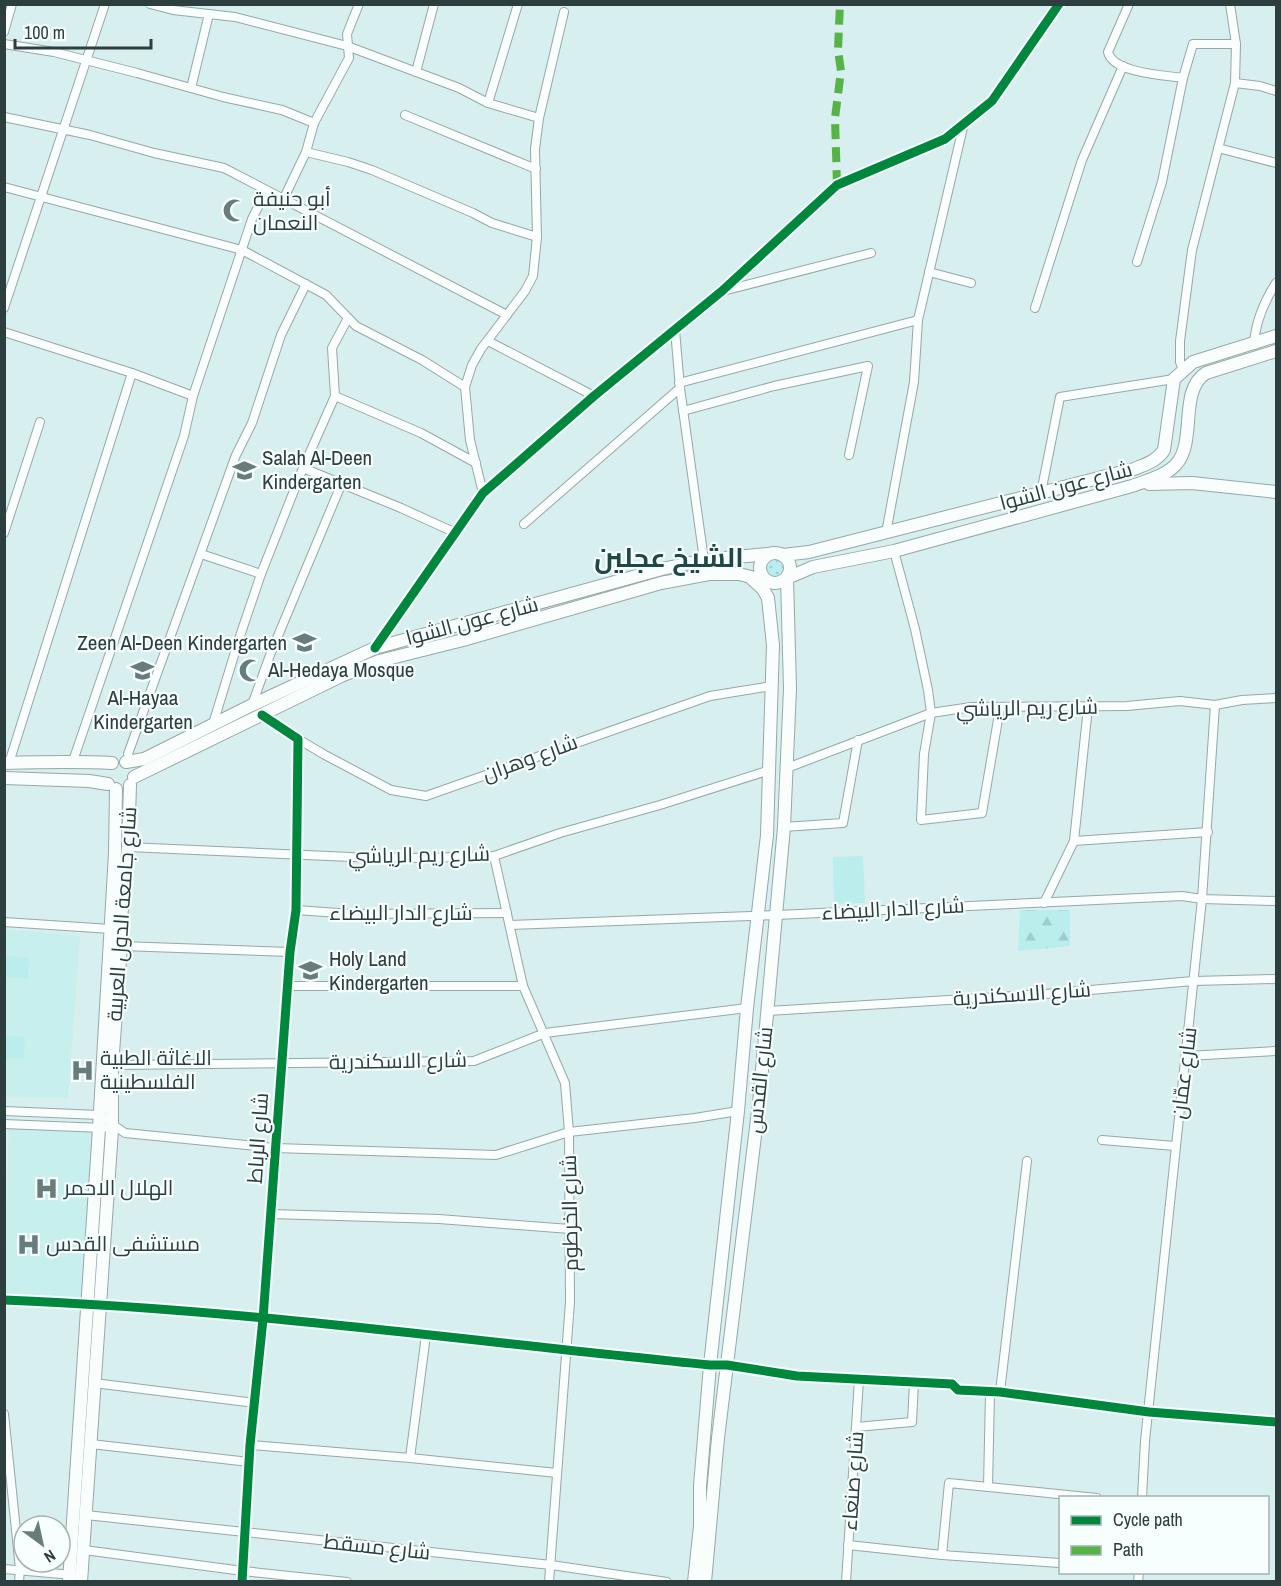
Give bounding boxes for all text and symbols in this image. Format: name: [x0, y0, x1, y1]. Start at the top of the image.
scale bar: [15, 12, 152, 50]
text: 100 m: [24, 20, 65, 45]
place label: أبو حنيفة النعمان: [253, 184, 331, 237]
mosque icon: أبو حنيفة النعمان: [222, 198, 248, 224]
place label: Salah Al-Deen Kindergarten: [262, 443, 372, 496]
street label: شارع عون الشوا: [996, 454, 1135, 517]
school or university icon: Salah Al-Deen Kindergarten: [231, 457, 257, 483]
district label: الشيخ عجلين: [594, 539, 744, 576]
street label: شارع عون الشوا: [402, 589, 541, 652]
place label: Zeen Al-Deen Kindergarten: [77, 628, 287, 657]
school or university icon: Zeen Al-Deen Kindergarten: [292, 630, 318, 656]
place label: Al-Hedaya Mosque: [267, 655, 414, 684]
school or university icon: Al-Hayaa Kindergarten: [130, 657, 156, 683]
mosque icon: Al-Hedaya Mosque: [237, 657, 263, 683]
place label: Al-Hayaa Kindergarten: [93, 683, 193, 736]
street label: شارع ريم الرياشي: [956, 692, 1098, 724]
street label: شارع وهران: [478, 727, 582, 788]
street label: شارع جامعة الدول العربية: [100, 806, 143, 1022]
street label: شارع ريم الرياشي: [348, 839, 490, 871]
street label: شارع الدار البيضاء: [821, 890, 965, 927]
street label: شارع الدار البيضاء: [329, 898, 473, 927]
place label: Holy Land Kindergarten: [329, 944, 429, 997]
school or university icon: Holy Land Kindergarten: [298, 958, 324, 984]
street label: شارع الاسكندرية: [952, 974, 1092, 1013]
street label: شارع القدس: [739, 1025, 780, 1135]
street label: شارع عمّان: [1163, 1025, 1204, 1120]
place label: الاغاثة الطبية الفلسطينية: [100, 1043, 212, 1096]
street label: شارع الاسكندرية: [329, 1045, 467, 1076]
hospital icon: الاغاثة الطبية الفلسطينية: [69, 1057, 95, 1083]
street label: شارع الرباط: [240, 1092, 275, 1184]
street label: شارع الخرطوم: [554, 1154, 585, 1272]
place label: الهلال الاحمر: [63, 1173, 173, 1202]
hospital icon: الهلال الاحمر: [33, 1175, 59, 1201]
place label: مستشفى القدس: [46, 1229, 200, 1258]
hospital icon: مستشفى القدس: [15, 1231, 41, 1257]
street label: شارع صنعاء: [835, 1430, 870, 1532]
legend: [1059, 1496, 1269, 1574]
text: Cycle path: [1113, 1507, 1183, 1532]
north arrow: [12, 1514, 72, 1574]
street label: شارع مسقط: [322, 1526, 432, 1567]
text: Path: [1113, 1537, 1143, 1562]
text: N: [40, 1545, 60, 1568]

